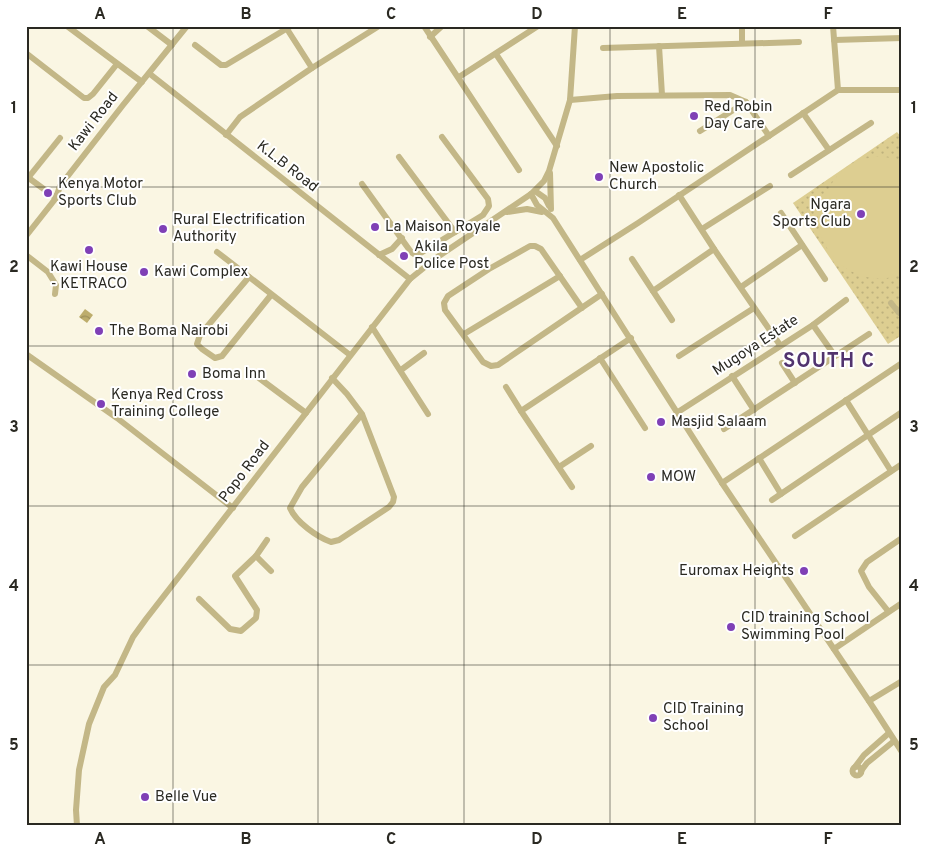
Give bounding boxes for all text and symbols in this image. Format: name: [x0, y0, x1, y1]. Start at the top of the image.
text: A: [94, 5, 106, 25]
text: B: [240, 5, 252, 25]
text: C: [386, 5, 396, 25]
text: D: [531, 5, 543, 25]
text: E: [677, 5, 687, 25]
text: F: [823, 5, 833, 25]
street label: Kawi Road: [65, 88, 123, 156]
place label: Red Robin Day Care: [704, 98, 773, 134]
text: 1: [11, 99, 17, 119]
text: 1: [911, 99, 917, 119]
marker: Red Robin Day Care: [688, 110, 700, 122]
street label: K.L.B Road: [252, 137, 322, 197]
place label: New Apostolic Church: [609, 159, 704, 195]
marker: New Apostolic Church: [593, 171, 605, 183]
place label: Kenya Motor Sports Club: [58, 175, 143, 211]
marker: Kenya Motor Sports Club: [42, 187, 54, 199]
place label: Ngara Sports Club: [772, 196, 851, 232]
marker: Ngara Sports Club: [855, 208, 867, 220]
place label: Rural Electrification Authority: [173, 211, 305, 247]
place label: La Maison Royale: [385, 218, 501, 237]
marker: La Maison Royale: [369, 221, 381, 233]
marker: Rural Electrification Authority: [157, 223, 169, 235]
place label: Akila Police Post: [414, 238, 489, 274]
marker: Kawi House - KETRACO: [83, 244, 95, 256]
marker: Akila Police Post: [398, 250, 410, 262]
text: 2: [9, 258, 19, 278]
place label: Kawi House - KETRACO: [50, 258, 128, 294]
text: 2: [909, 258, 919, 278]
place label: Kawi Complex: [154, 263, 248, 282]
marker: Kawi Complex: [138, 266, 150, 278]
street label: Mugoya Estate: [710, 311, 802, 381]
place label: The Boma Nairobi: [109, 322, 228, 341]
marker: The Boma Nairobi: [93, 325, 105, 337]
district label: SOUTH C: [783, 349, 875, 375]
place label: Boma Inn: [202, 365, 266, 384]
marker: Boma Inn: [186, 368, 198, 380]
place label: Kenya Red Cross Training College: [111, 386, 224, 422]
marker: Kenya Red Cross Training College: [95, 398, 107, 410]
place label: Masjid Salaam: [671, 413, 767, 432]
marker: Masjid Salaam: [655, 416, 667, 428]
text: 3: [9, 418, 19, 438]
text: 3: [909, 418, 919, 438]
street label: Popo Road: [215, 437, 275, 507]
place label: MOW: [661, 468, 696, 487]
marker: MOW: [645, 471, 657, 483]
place label: Euromax Heights: [679, 562, 794, 581]
marker: Euromax Heights: [798, 565, 810, 577]
text: 4: [9, 577, 19, 597]
text: 4: [909, 577, 919, 597]
place label: CID training School Swimming Pool: [741, 609, 870, 645]
marker: CID training School Swimming Pool: [725, 621, 737, 633]
place label: CID Training School: [663, 700, 744, 736]
marker: CID Training School: [647, 712, 659, 724]
text: 5: [9, 736, 19, 756]
text: 5: [909, 736, 919, 756]
place label: Belle Vue: [155, 788, 217, 807]
marker: Belle Vue: [139, 791, 151, 803]
text: A: [94, 830, 106, 850]
text: B: [240, 830, 252, 850]
text: C: [386, 830, 396, 850]
text: D: [531, 830, 543, 850]
text: E: [677, 830, 687, 850]
text: F: [823, 830, 833, 850]

